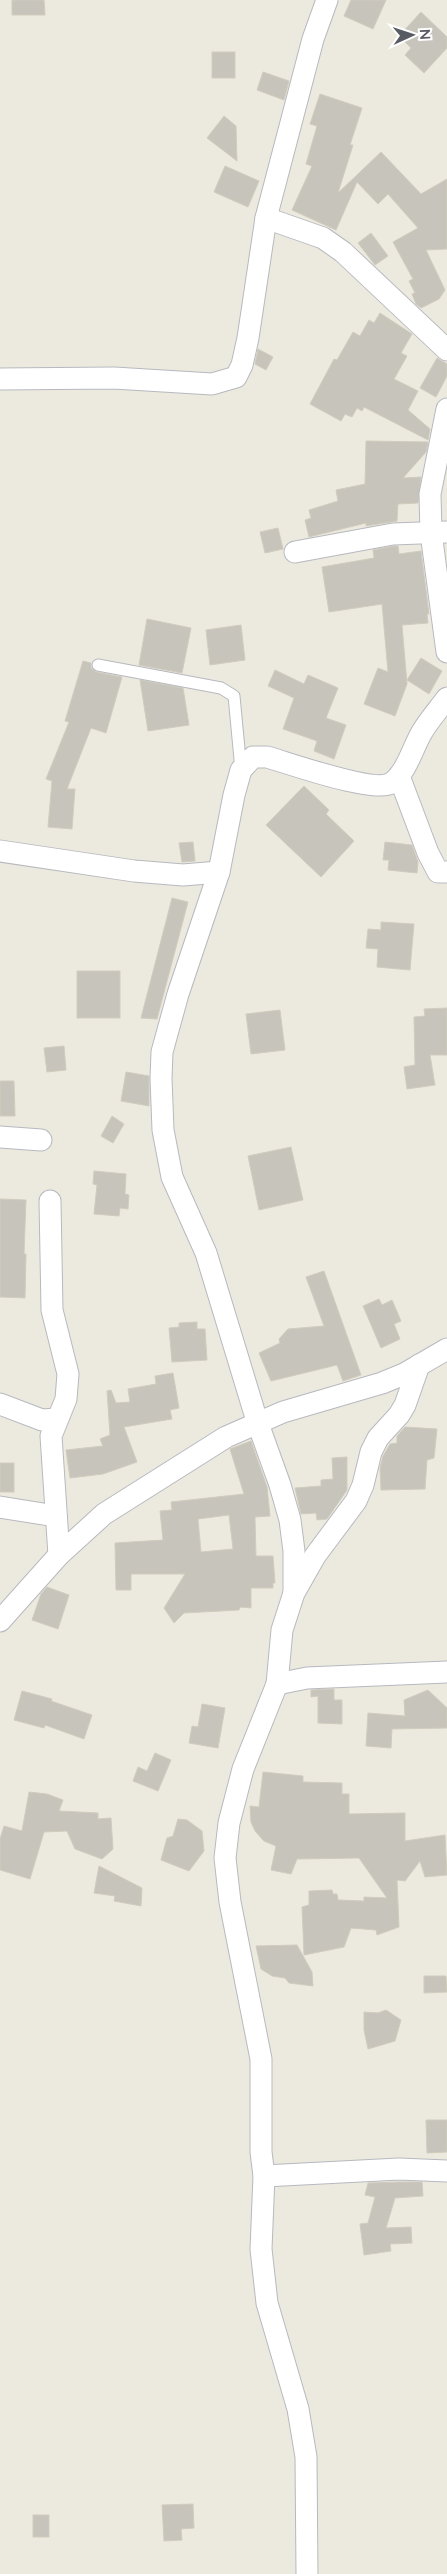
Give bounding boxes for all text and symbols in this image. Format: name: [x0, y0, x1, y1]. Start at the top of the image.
north arrow: [387, 10, 437, 60]
text: N: [417, 28, 434, 40]

